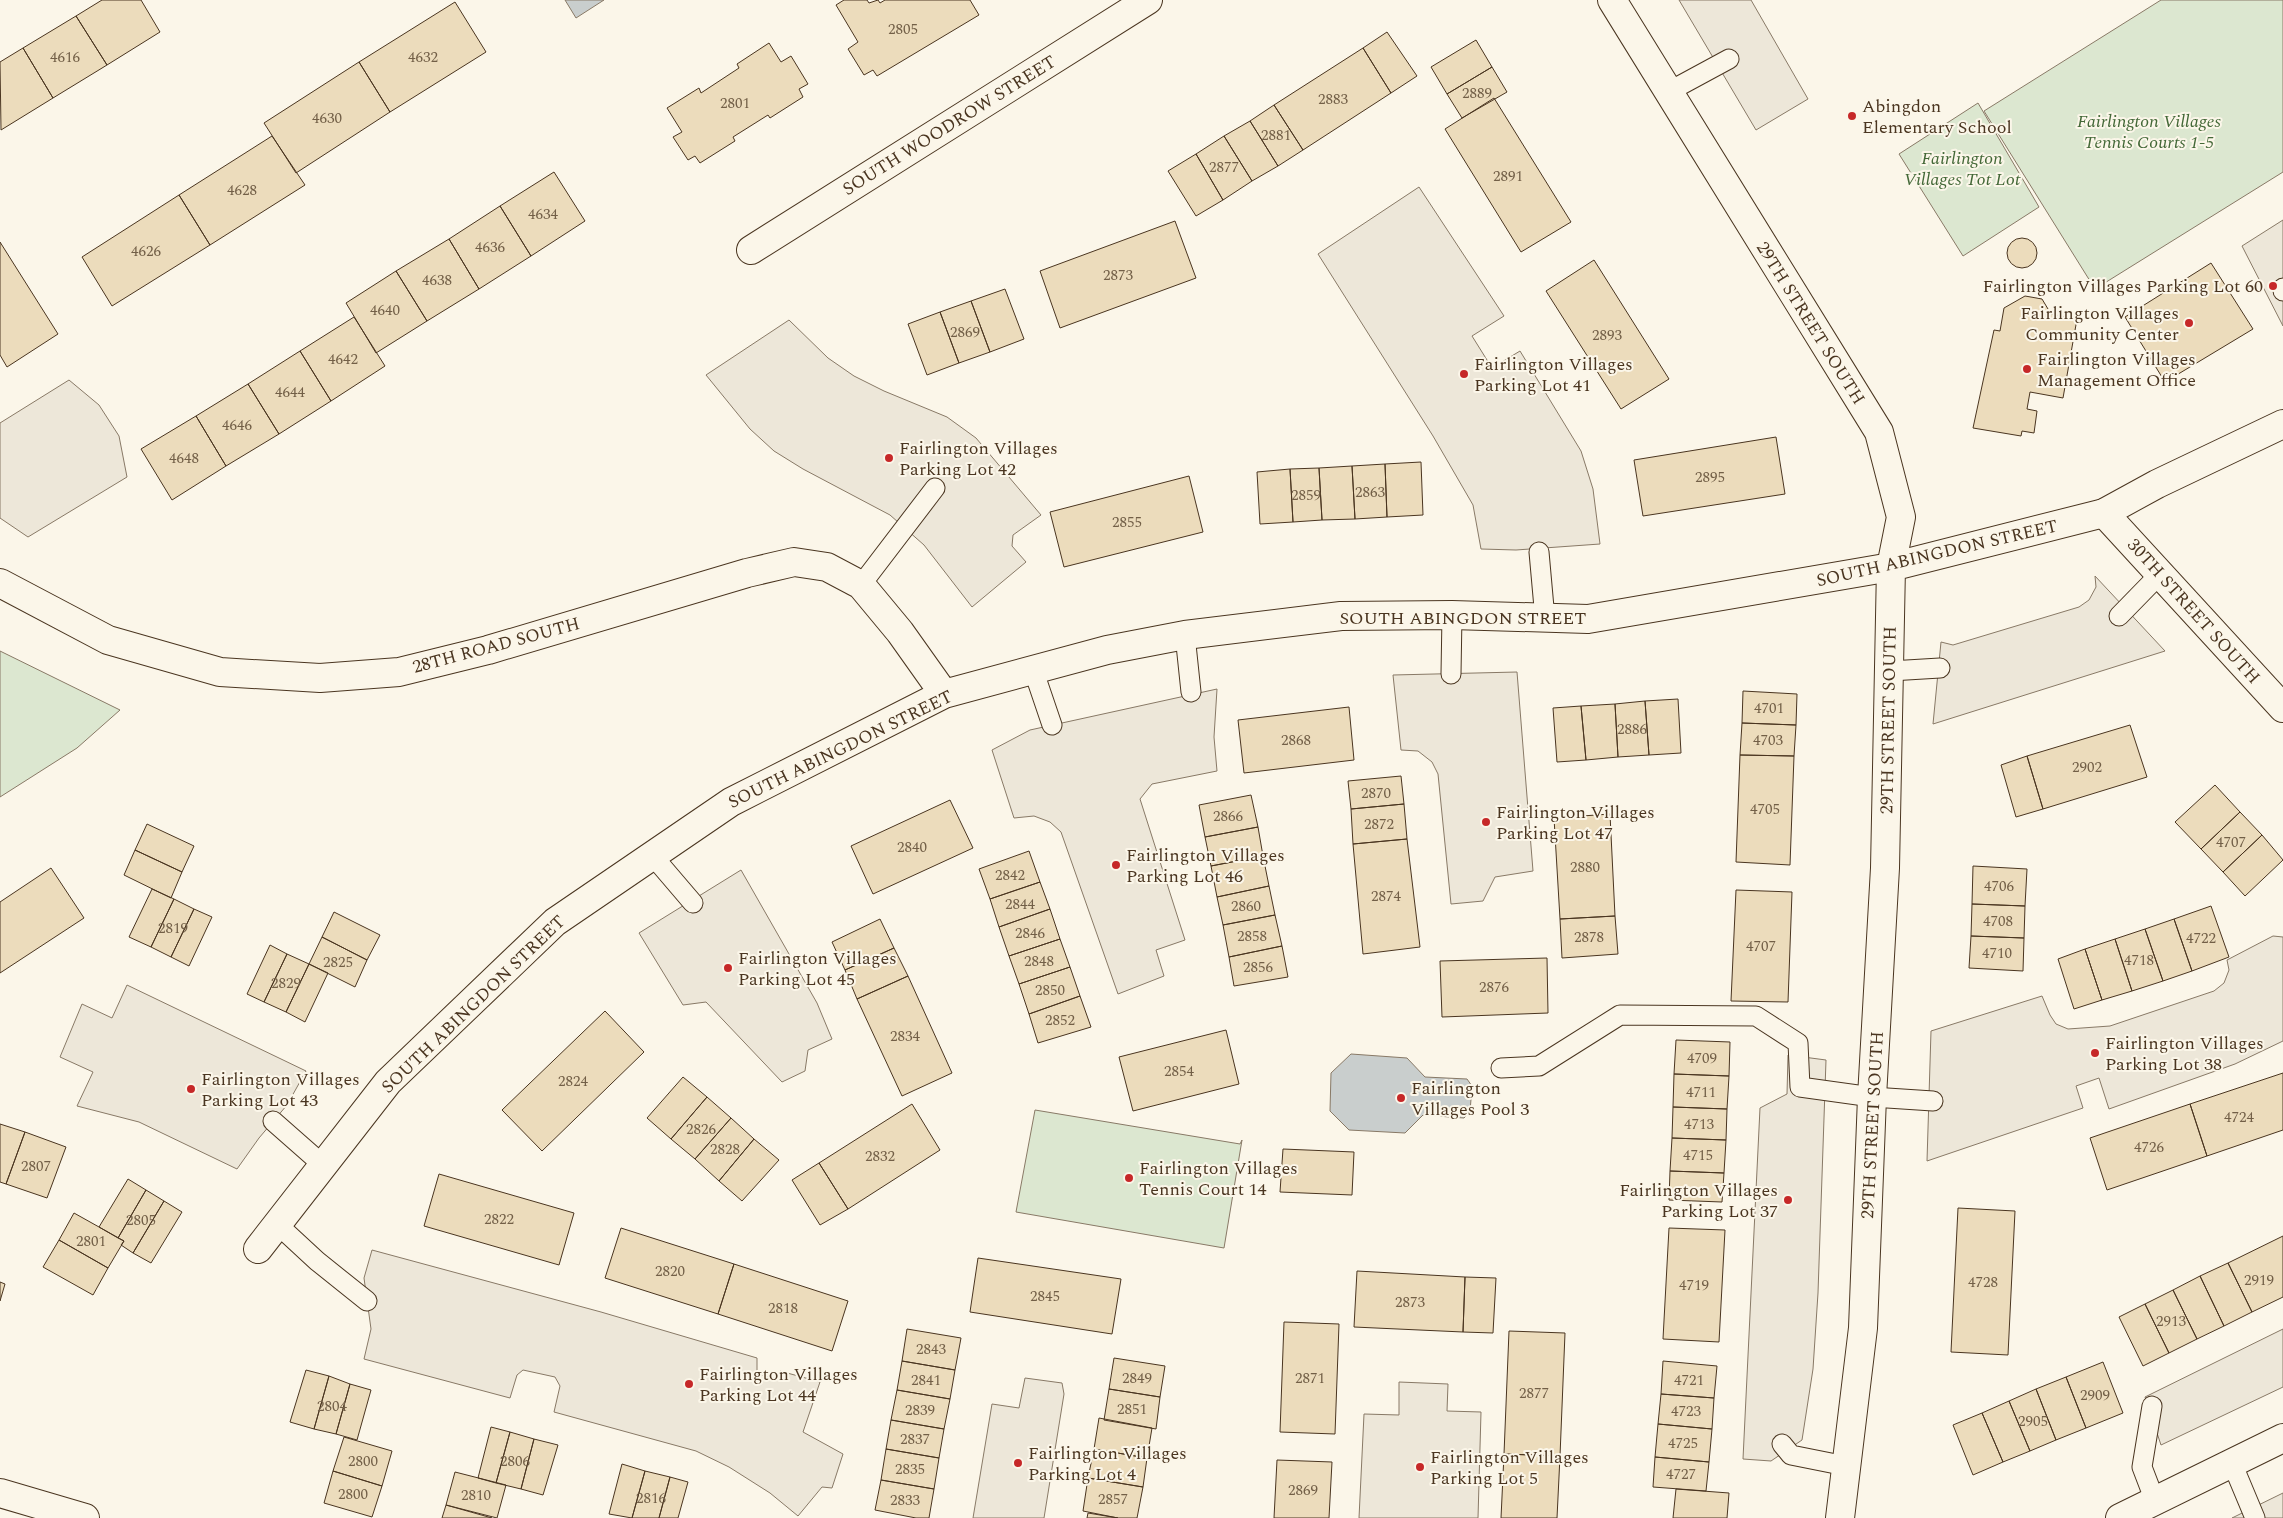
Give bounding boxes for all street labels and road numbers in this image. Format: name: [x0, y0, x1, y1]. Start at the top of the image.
street label: SOUTH WOODROW STREET: [837, 48, 1061, 202]
street label: 29TH STREET SOUTH: [1749, 236, 1872, 410]
street label: SOUTH ABINGDON STREET: [1814, 513, 2060, 594]
street label: 30TH STREET SOUTH: [2121, 532, 2267, 690]
street label: SOUTH ABINGDON STREET: [1340, 605, 1586, 632]
street label: 28TH ROAD SOUTH: [409, 610, 583, 681]
street label: 29TH STREET SOUTH: [1873, 626, 1904, 814]
street label: SOUTH ABINGDON STREET: [723, 683, 957, 816]
street label: SOUTH ABINGDON STREET: [375, 909, 572, 1100]
street label: 29TH STREET SOUTH: [1854, 1030, 1891, 1220]

